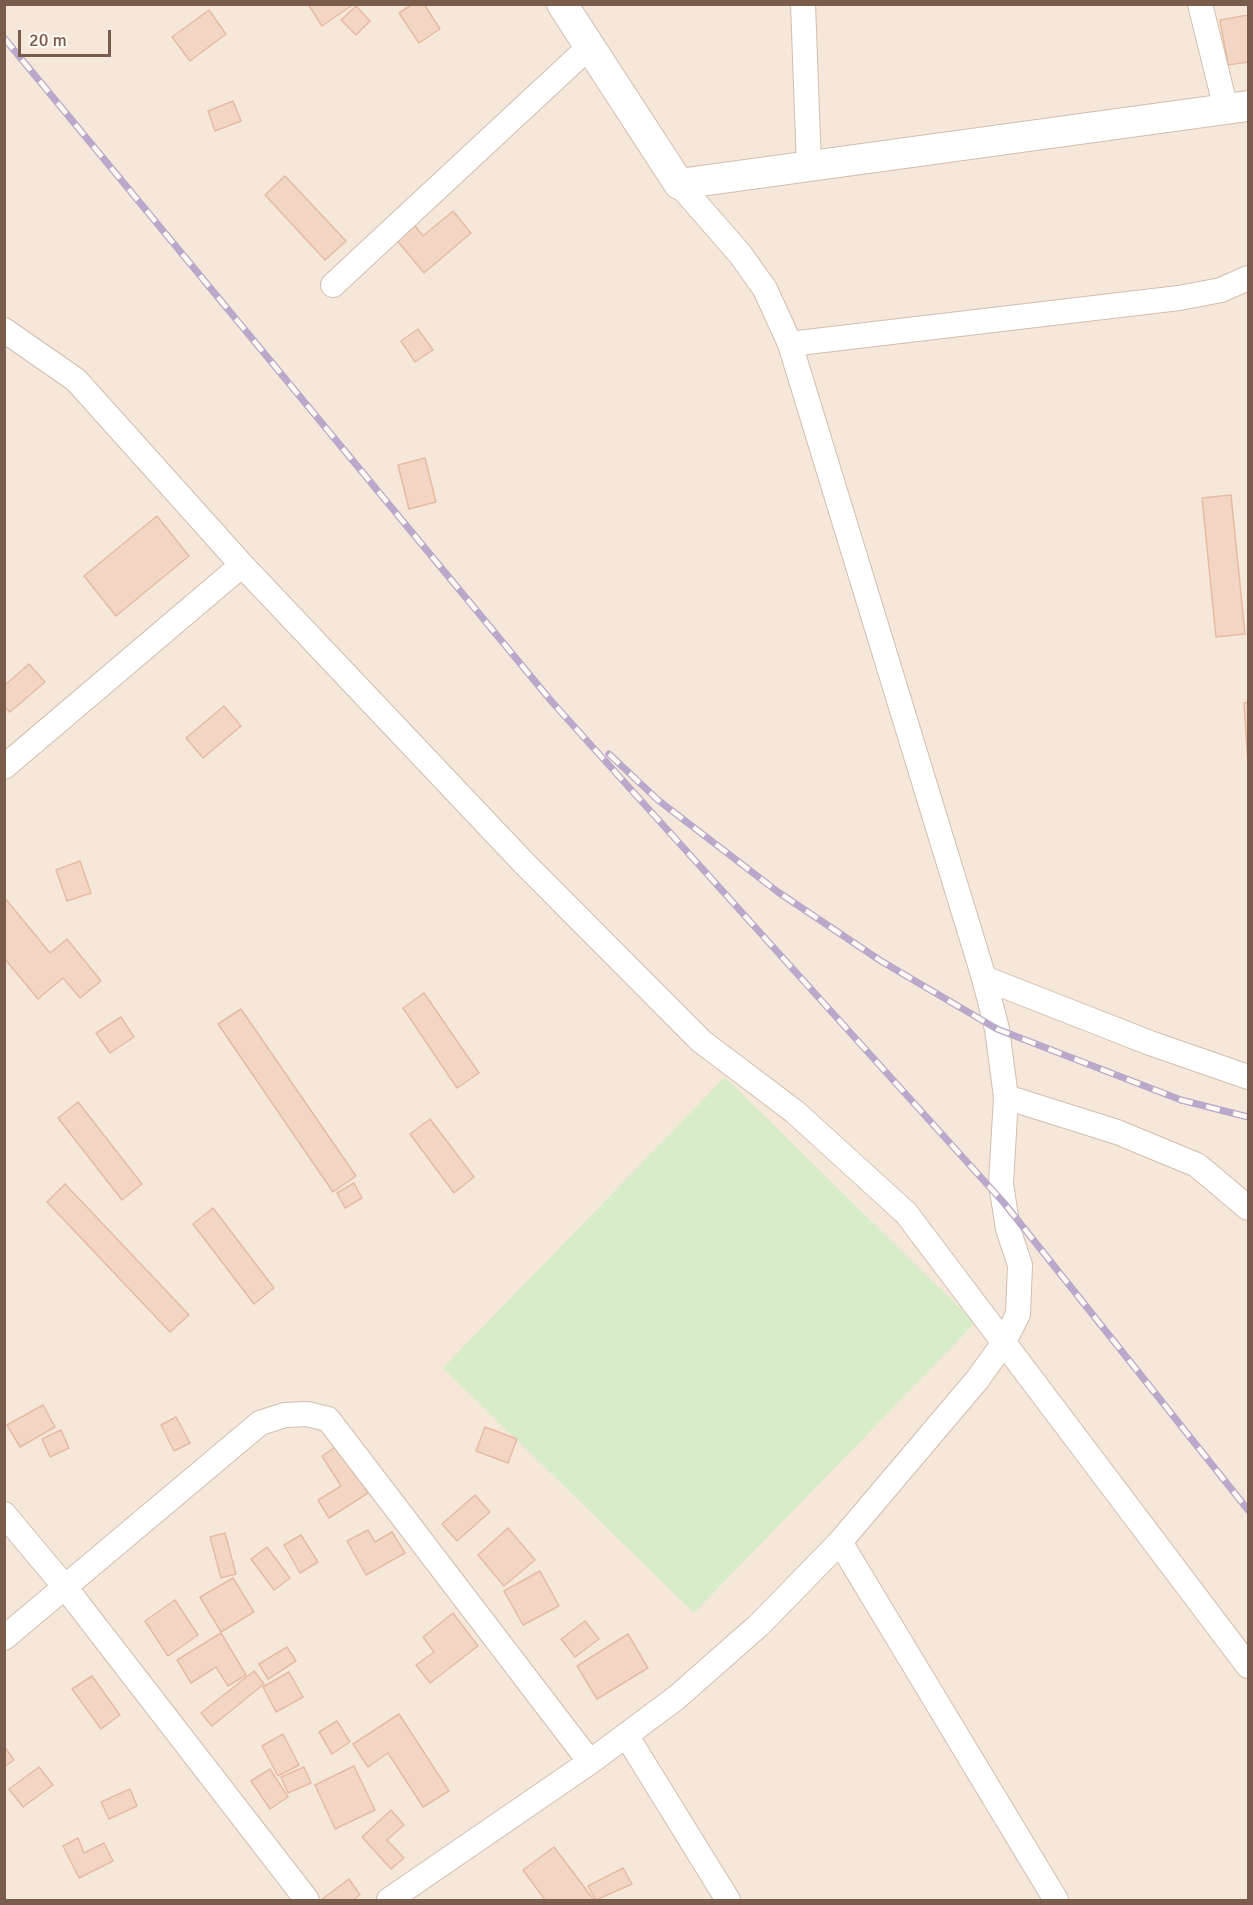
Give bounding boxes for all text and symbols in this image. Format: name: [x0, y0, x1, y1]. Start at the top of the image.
scale bar: [21, 18, 114, 56]
text: 20 m: [29, 29, 67, 51]

